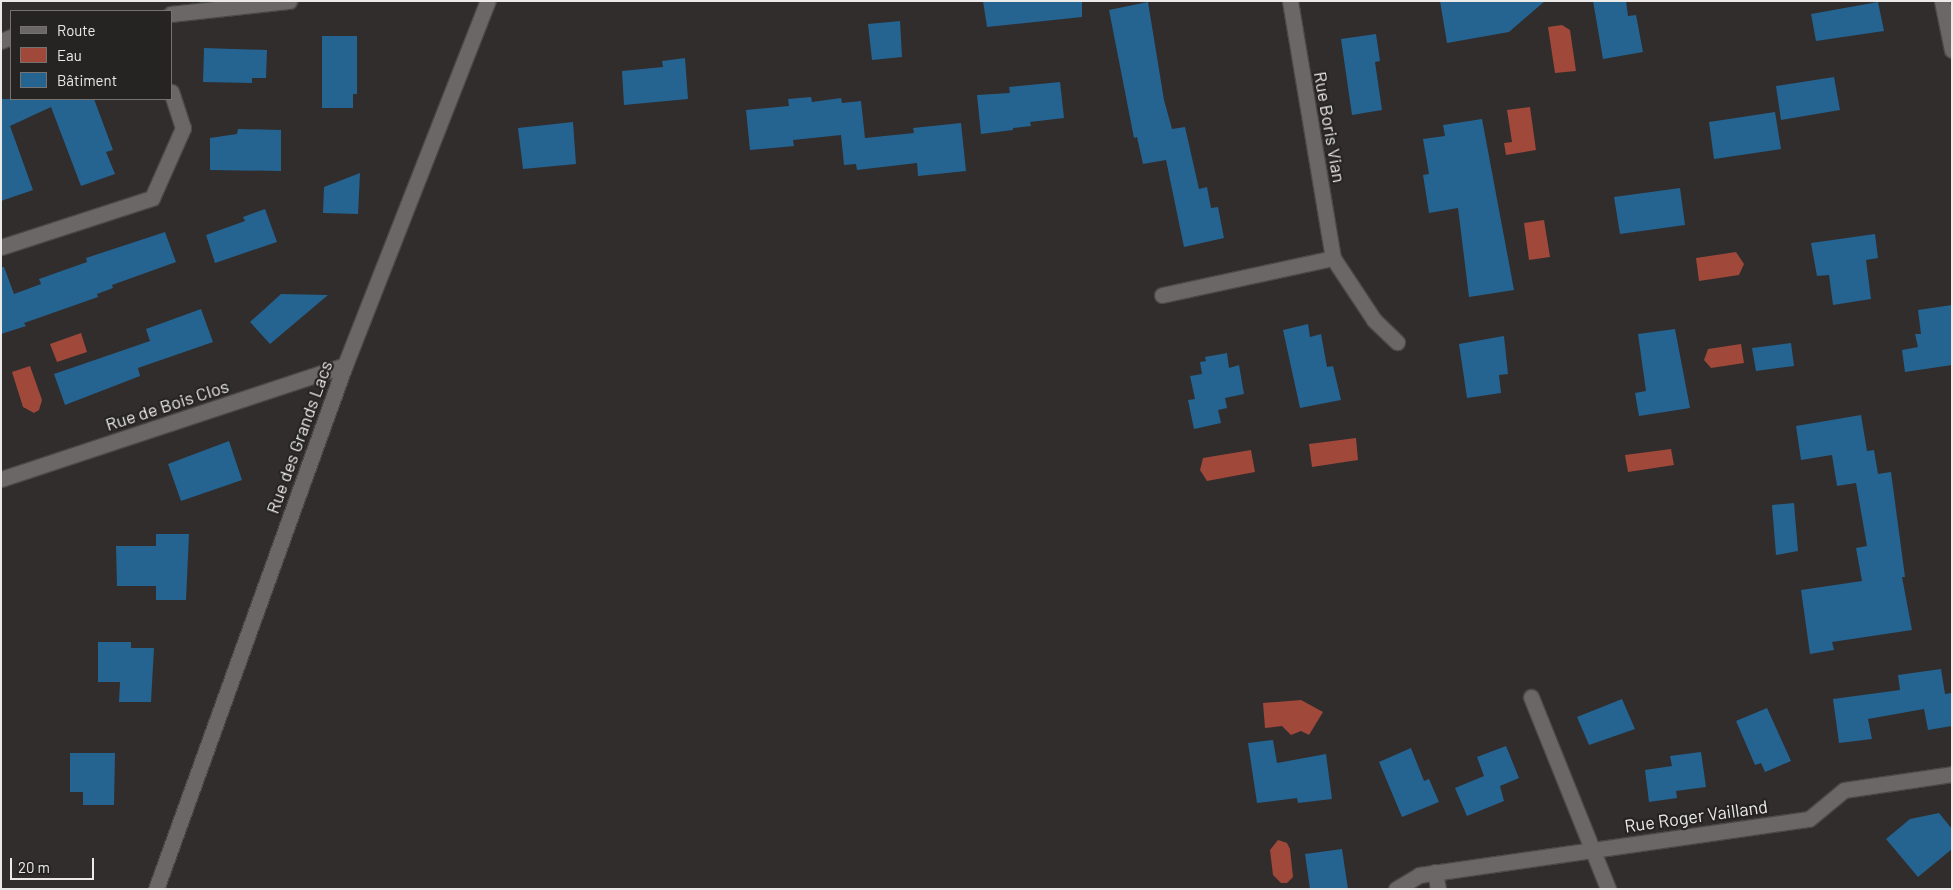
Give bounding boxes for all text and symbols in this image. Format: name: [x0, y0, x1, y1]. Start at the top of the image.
legend: [10, 10, 172, 100]
text: Route: [57, 21, 96, 39]
text: Eau: [57, 46, 82, 64]
street label: Rue Boris Vian: [1310, 70, 1350, 184]
text: Bâtiment: [57, 71, 117, 89]
street label: Rue des Grands Lacs: [261, 358, 337, 516]
street label: Rue de Bois Clos: [103, 375, 231, 435]
street label: Rue Roger Vailland: [1623, 795, 1769, 837]
scale bar: [12, 848, 96, 880]
text: 20 m: [18, 858, 50, 876]

